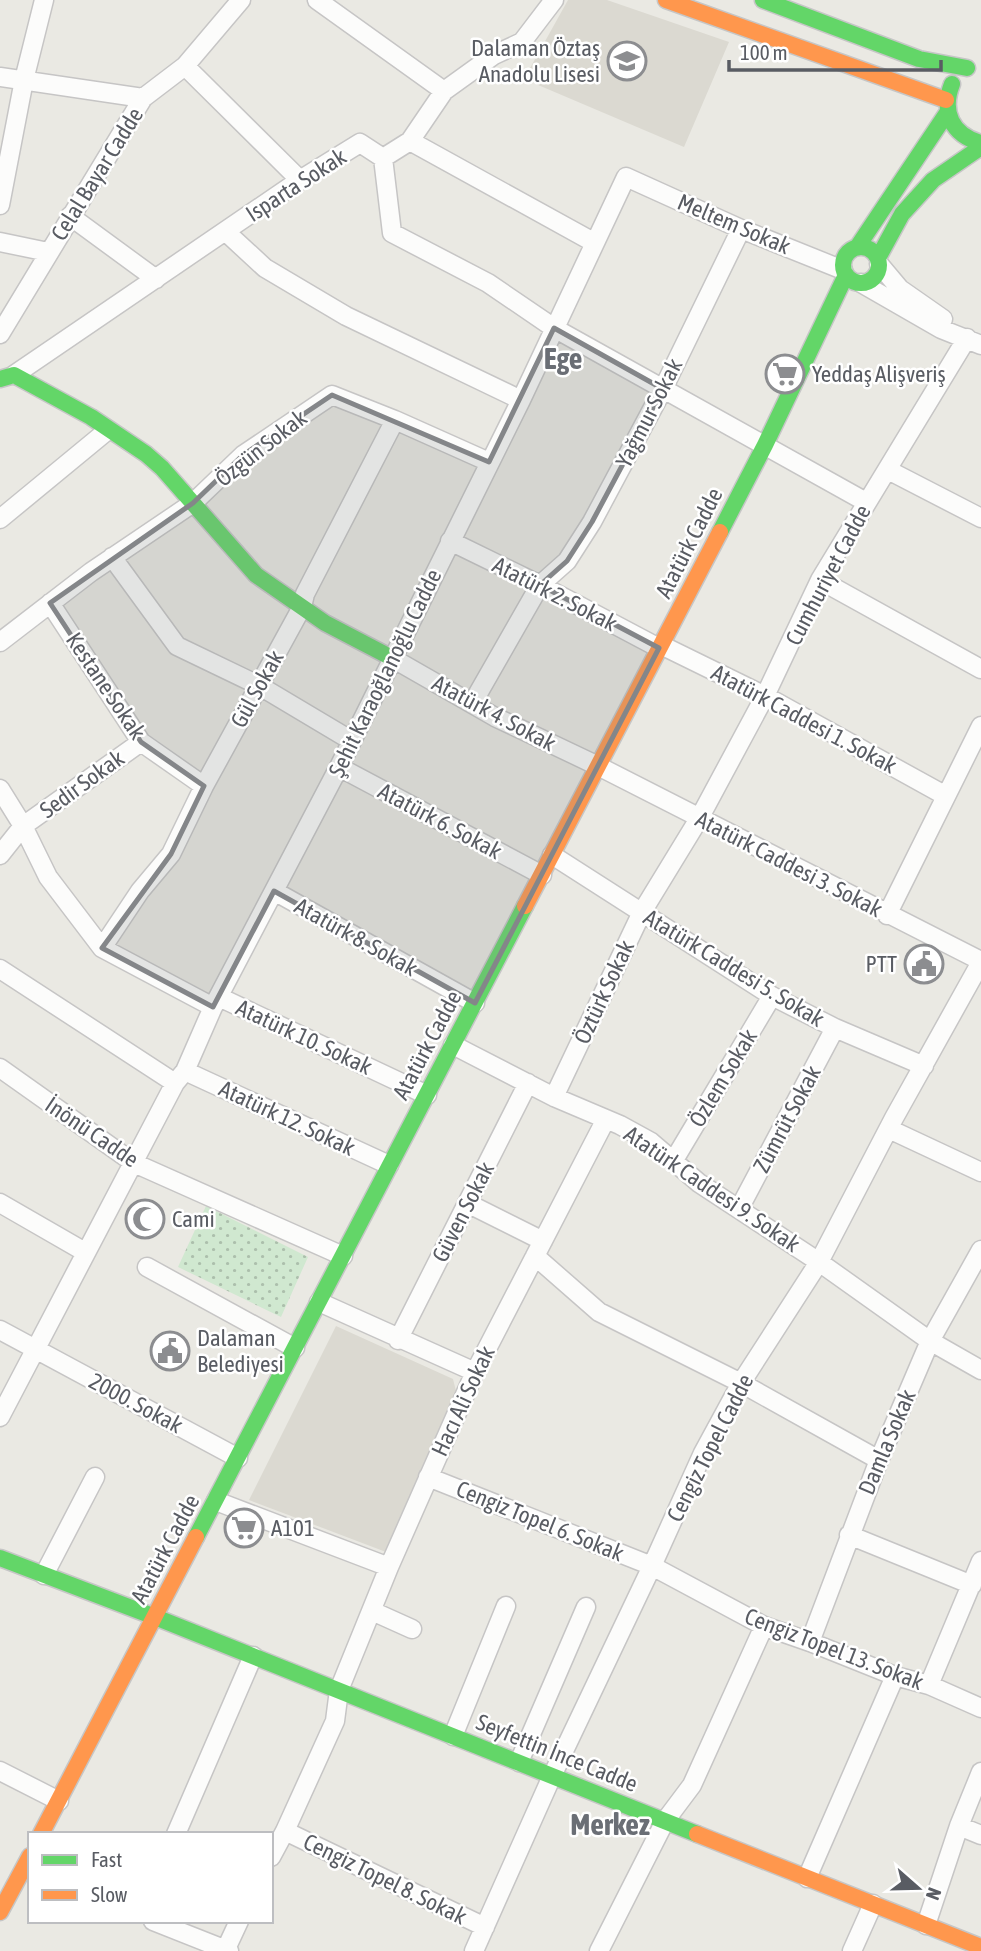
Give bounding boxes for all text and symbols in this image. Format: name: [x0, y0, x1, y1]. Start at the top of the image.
scale bar: [729, 28, 941, 72]
place label: Dalaman Öztaş Anadolu Lisesi: [471, 35, 600, 87]
school or university icon: Dalaman Öztaş Anadolu Lisesi: [606, 40, 648, 82]
text: 100 m: [740, 40, 788, 64]
street label: Celal Bayar Cadde: [46, 103, 148, 245]
street label: Isparta Sokak: [241, 143, 351, 227]
street label: Meltem Sokak: [674, 189, 794, 259]
district label: Ege: [544, 341, 582, 375]
supermarket icon: Yeddaş Alişveriş: [764, 353, 806, 395]
street label: Yağmur Sokak: [611, 354, 687, 472]
place label: Yeddaş Alişveriş: [812, 361, 946, 387]
street label: Özgün Sokak: [210, 404, 312, 492]
street label: Atatürk Cadde: [650, 484, 728, 602]
street label: Cumhuriyet Cadde: [780, 500, 876, 650]
street label: Atatürk 2. Sokak: [489, 552, 621, 636]
street label: Şehit Karaoğlanoğlu Cadde: [323, 565, 447, 781]
street label: Kestane Sokak: [61, 628, 151, 744]
street label: Gül Sokak: [225, 646, 289, 732]
street label: Atatürk Caddesi 1. Sokak: [707, 659, 901, 779]
street label: Atatürk 4. Sokak: [428, 670, 560, 756]
street label: Sedir Sokak: [35, 745, 129, 823]
street label: Atatürk 6. Sokak: [374, 778, 506, 864]
street label: Atatürk Caddesi 3. Sokak: [691, 806, 887, 922]
street label: Atatürk 8. Sokak: [290, 893, 422, 981]
street label: Atatürk Caddesi 5. Sokak: [639, 904, 829, 1032]
street label: Öztürk Sokak: [569, 936, 639, 1048]
public building icon: PTT: [903, 943, 945, 985]
place label: PTT: [866, 951, 897, 977]
street label: Atatürk Cadde: [387, 986, 467, 1104]
street label: Atatürk 10. Sokak: [232, 994, 376, 1080]
street label: Özlem Sokak: [684, 1025, 762, 1131]
street label: Zümrüt Sokak: [748, 1061, 826, 1177]
street label: Atatürk 12. Sokak: [215, 1075, 359, 1161]
street label: İnönü Cadde: [41, 1091, 143, 1173]
street label: Atatürk Caddesi 9. Sokak: [619, 1121, 805, 1257]
street label: Güven Sokak: [427, 1158, 499, 1266]
mosque icon: Cami: [124, 1198, 166, 1240]
place label: Cami: [172, 1206, 215, 1232]
place label: Dalaman Belediyesi: [197, 1325, 284, 1377]
public building icon: Dalaman Belediyesi: [149, 1330, 191, 1372]
street label: Hacı Ali Sokak: [426, 1342, 500, 1460]
street label: 2000. Sokak: [85, 1368, 187, 1438]
street label: Cengiz Topel Cadde: [662, 1370, 758, 1526]
street label: Damla Sokak: [853, 1386, 921, 1498]
street label: Cengiz Topel 6. Sokak: [453, 1476, 627, 1566]
street label: Atatürk Cadde: [125, 1490, 205, 1608]
supermarket icon: A101: [223, 1507, 265, 1549]
place label: A101: [271, 1515, 315, 1541]
street label: Cengiz Topel 13. Sokak: [741, 1603, 927, 1695]
street label: Seyfettin İnce Cadde: [473, 1709, 641, 1797]
district label: Merkez: [570, 1807, 650, 1841]
street label: Cengiz Topel 8. Sokak: [299, 1828, 471, 1930]
legend: [28, 1832, 273, 1923]
text: Fast: [91, 1847, 122, 1871]
north arrow: [883, 1853, 953, 1923]
text: Slow: [91, 1882, 128, 1906]
text: N: [922, 1885, 946, 1903]

